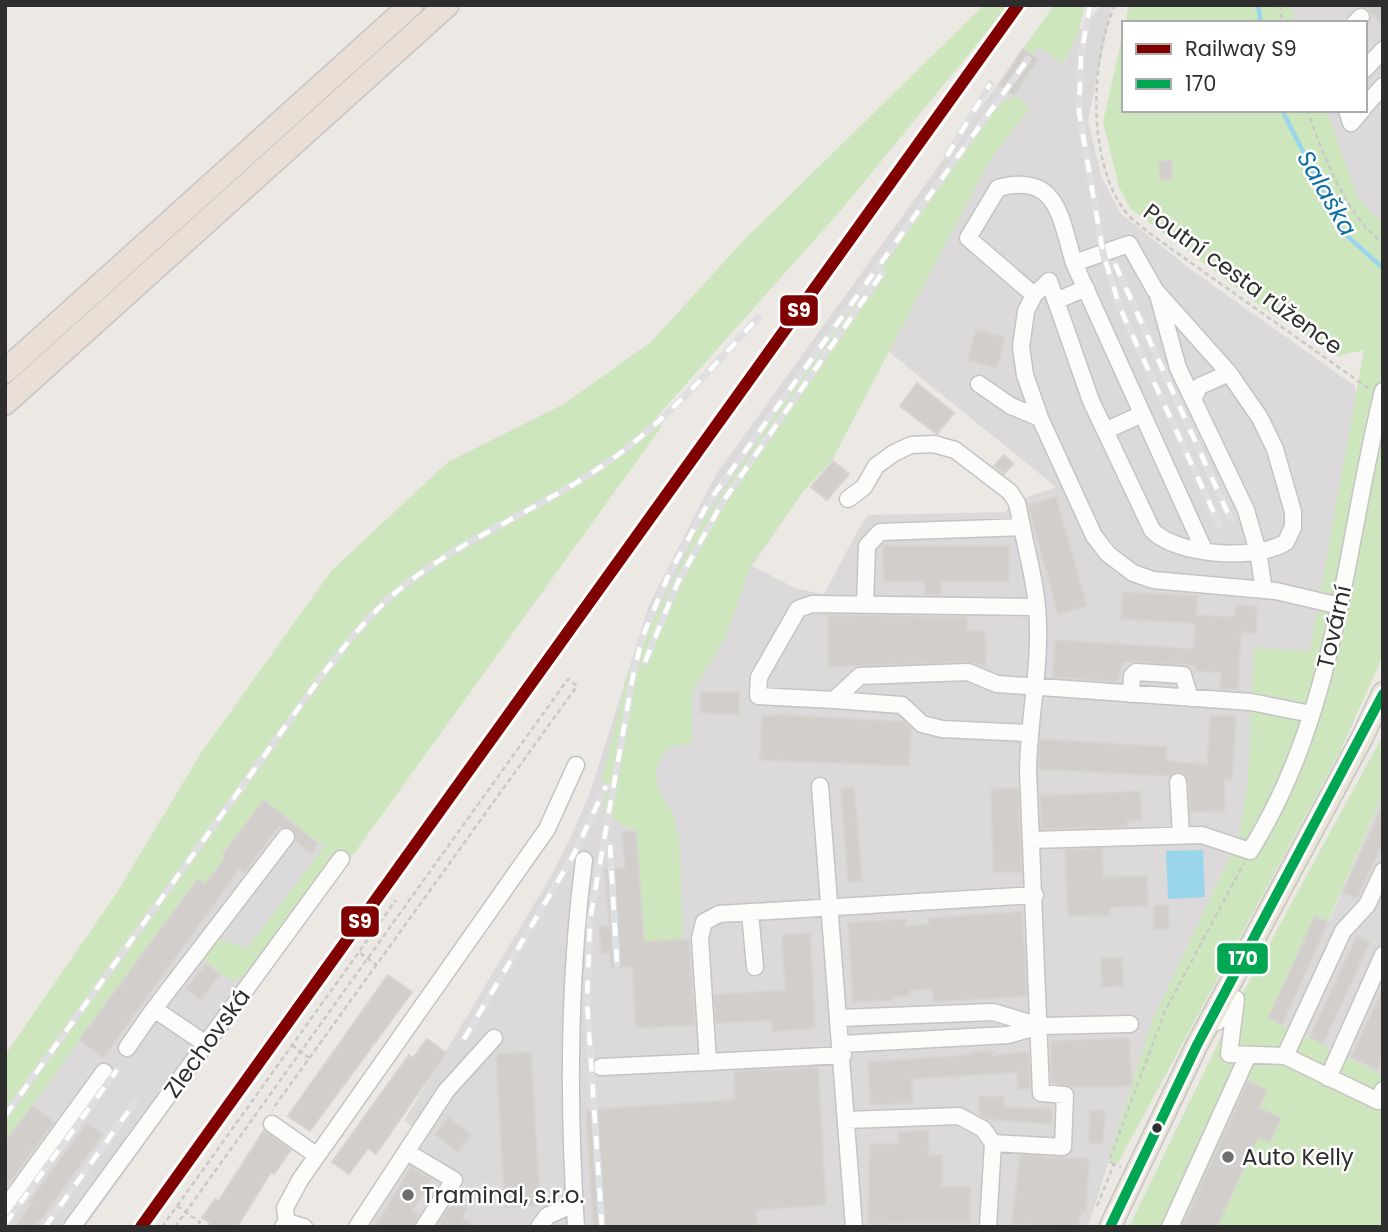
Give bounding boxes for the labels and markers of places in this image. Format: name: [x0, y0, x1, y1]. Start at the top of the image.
unlabelled marker: [1150, 1121, 1164, 1135]
place label: Auto Kelly: [1242, 1141, 1354, 1173]
marker: Auto Kelly: [1220, 1149, 1236, 1165]
place label: Traminal, s.r.o.: [422, 1179, 584, 1211]
marker: Traminal, s.r.o.: [400, 1187, 416, 1203]

